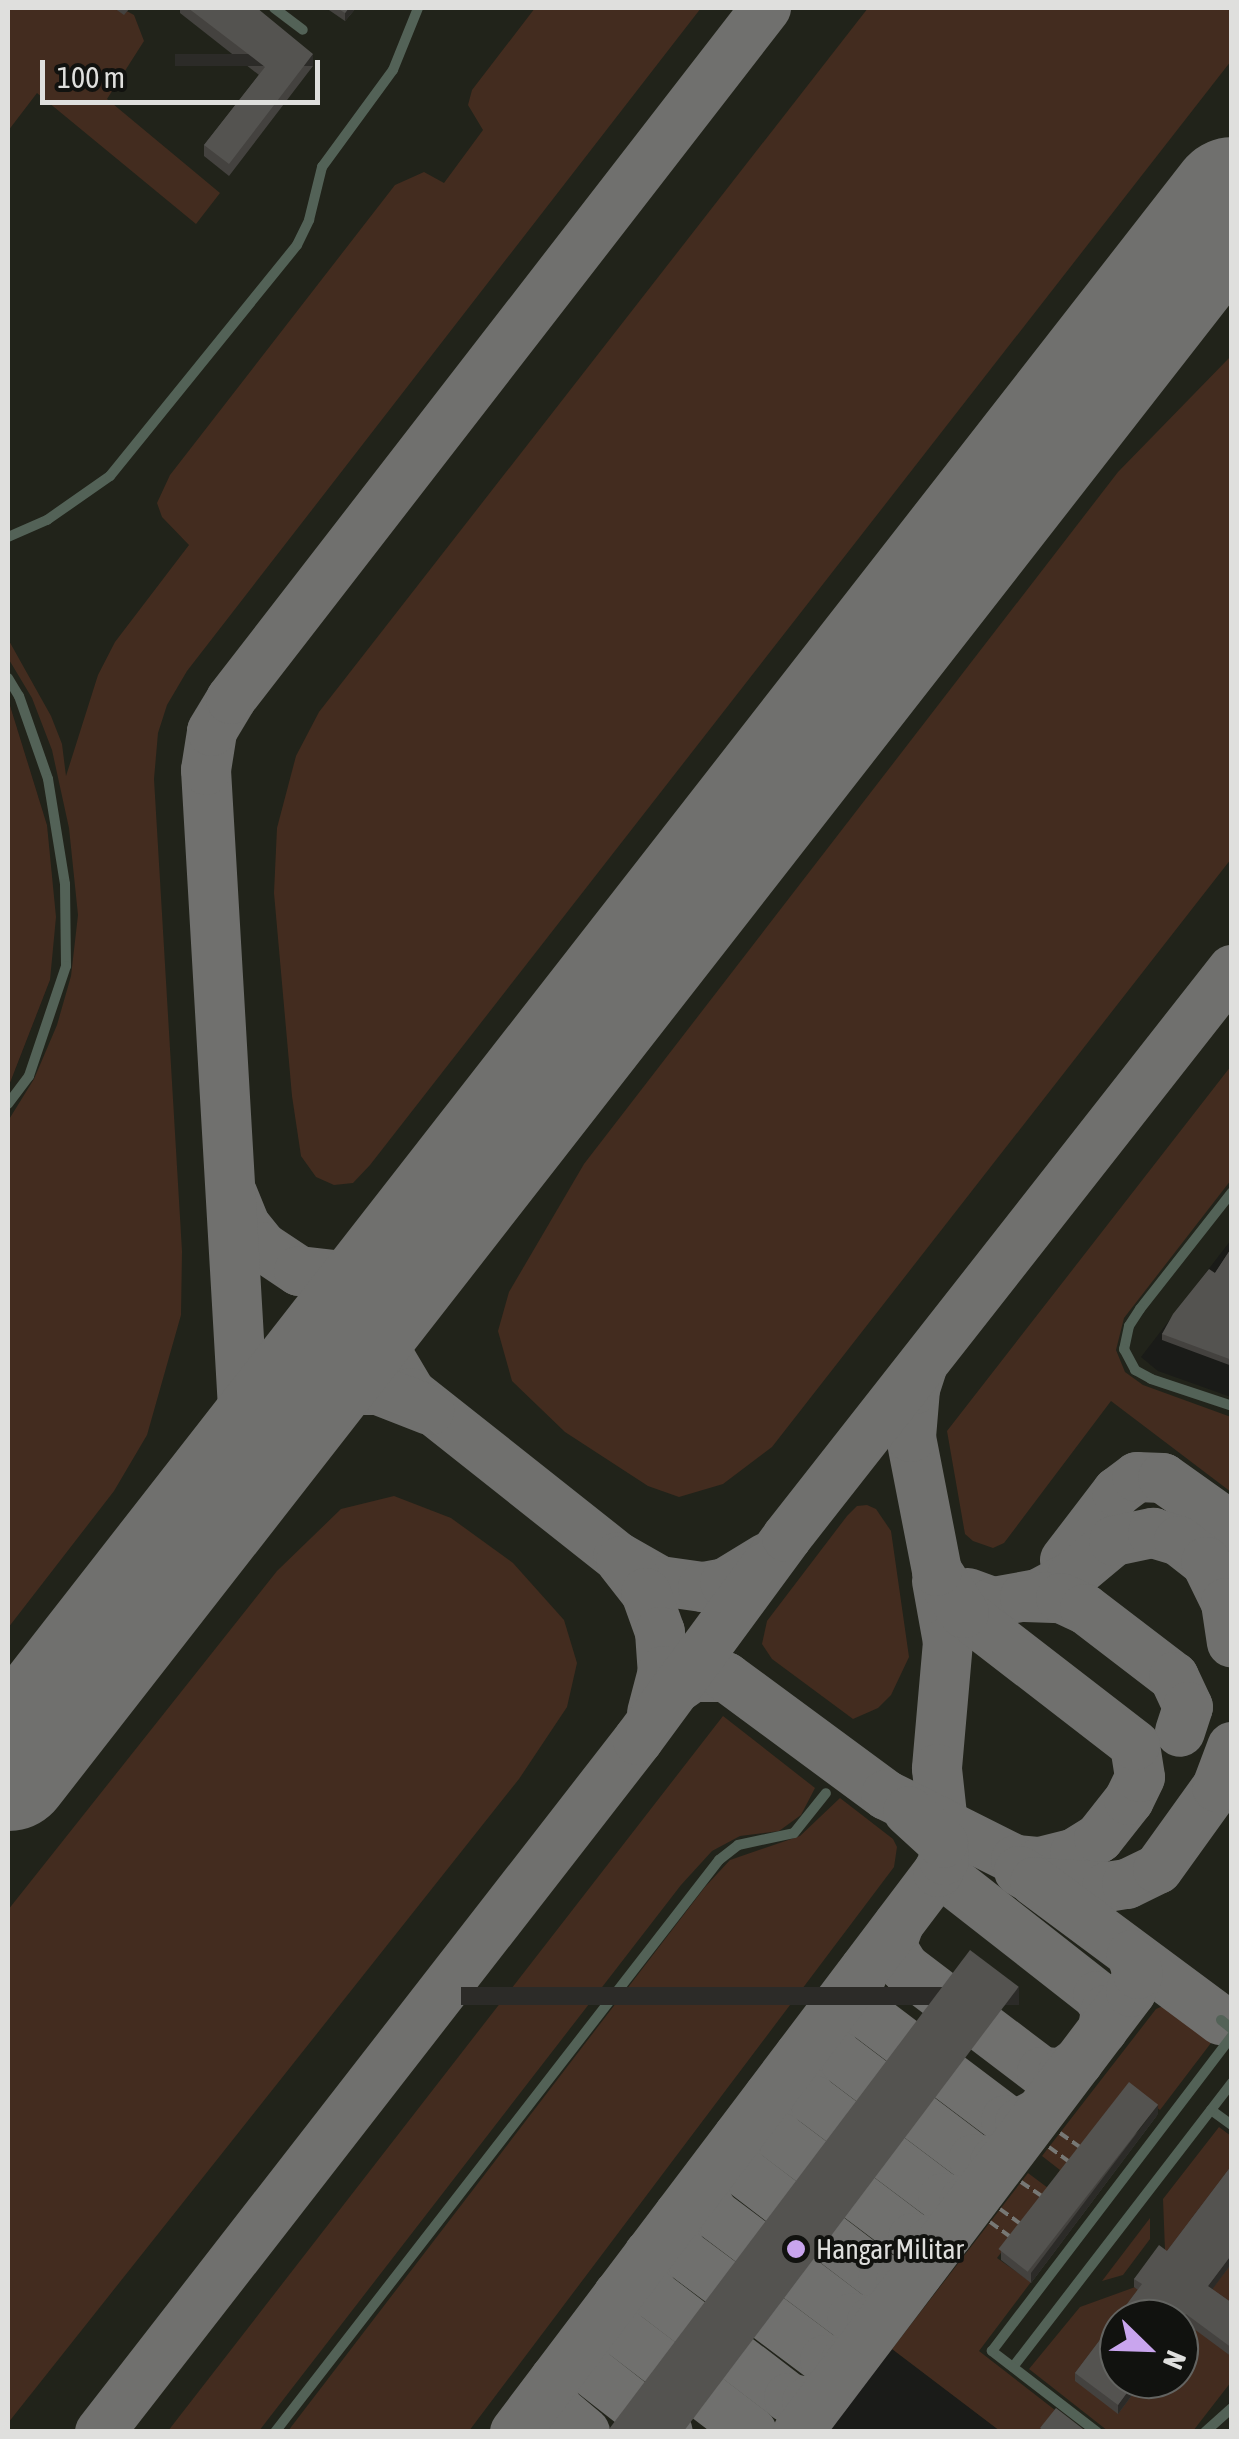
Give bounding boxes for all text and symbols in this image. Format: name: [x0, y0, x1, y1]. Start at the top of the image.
scale bar: [45, 40, 325, 102]
text: 100 m: [57, 60, 125, 94]
place label: Hangar Militar: [816, 2232, 964, 2266]
marker: Hangar Militar: [785, 2238, 807, 2260]
north arrow: [1099, 2299, 1199, 2399]
text: N: [1157, 2346, 1193, 2374]

